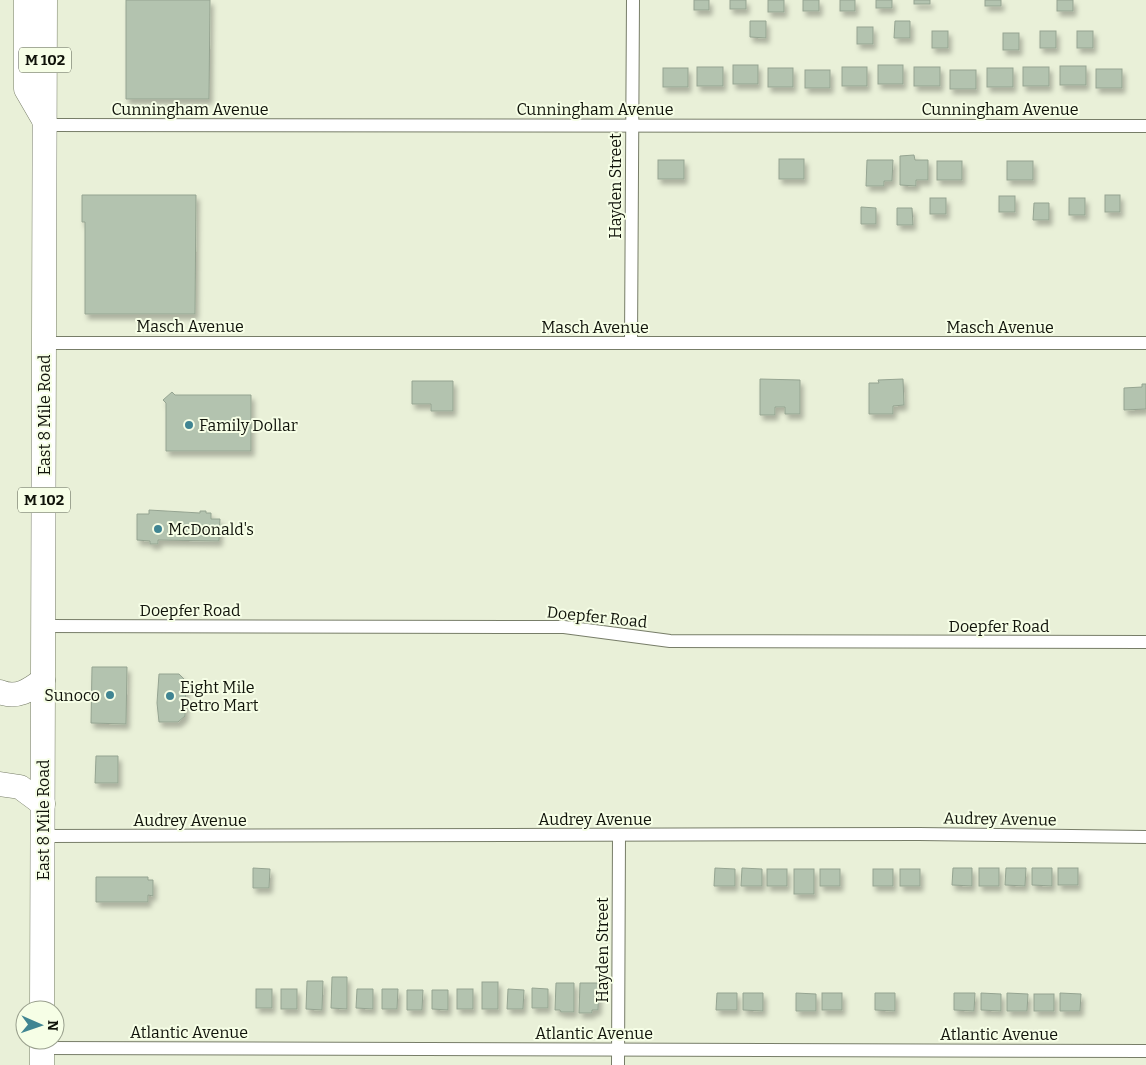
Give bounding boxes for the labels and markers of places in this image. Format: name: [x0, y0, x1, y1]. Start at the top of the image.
place label: Family Dollar: [199, 416, 298, 435]
marker: Family Dollar: [183, 419, 195, 431]
place label: McDonald's: [168, 520, 254, 539]
marker: McDonald's: [152, 523, 164, 535]
place label: Eight Mile Petro Mart: [180, 678, 259, 715]
place label: Sunoco: [44, 686, 100, 705]
marker: Sunoco: [104, 689, 116, 701]
marker: Eight Mile Petro Mart: [164, 690, 176, 702]

